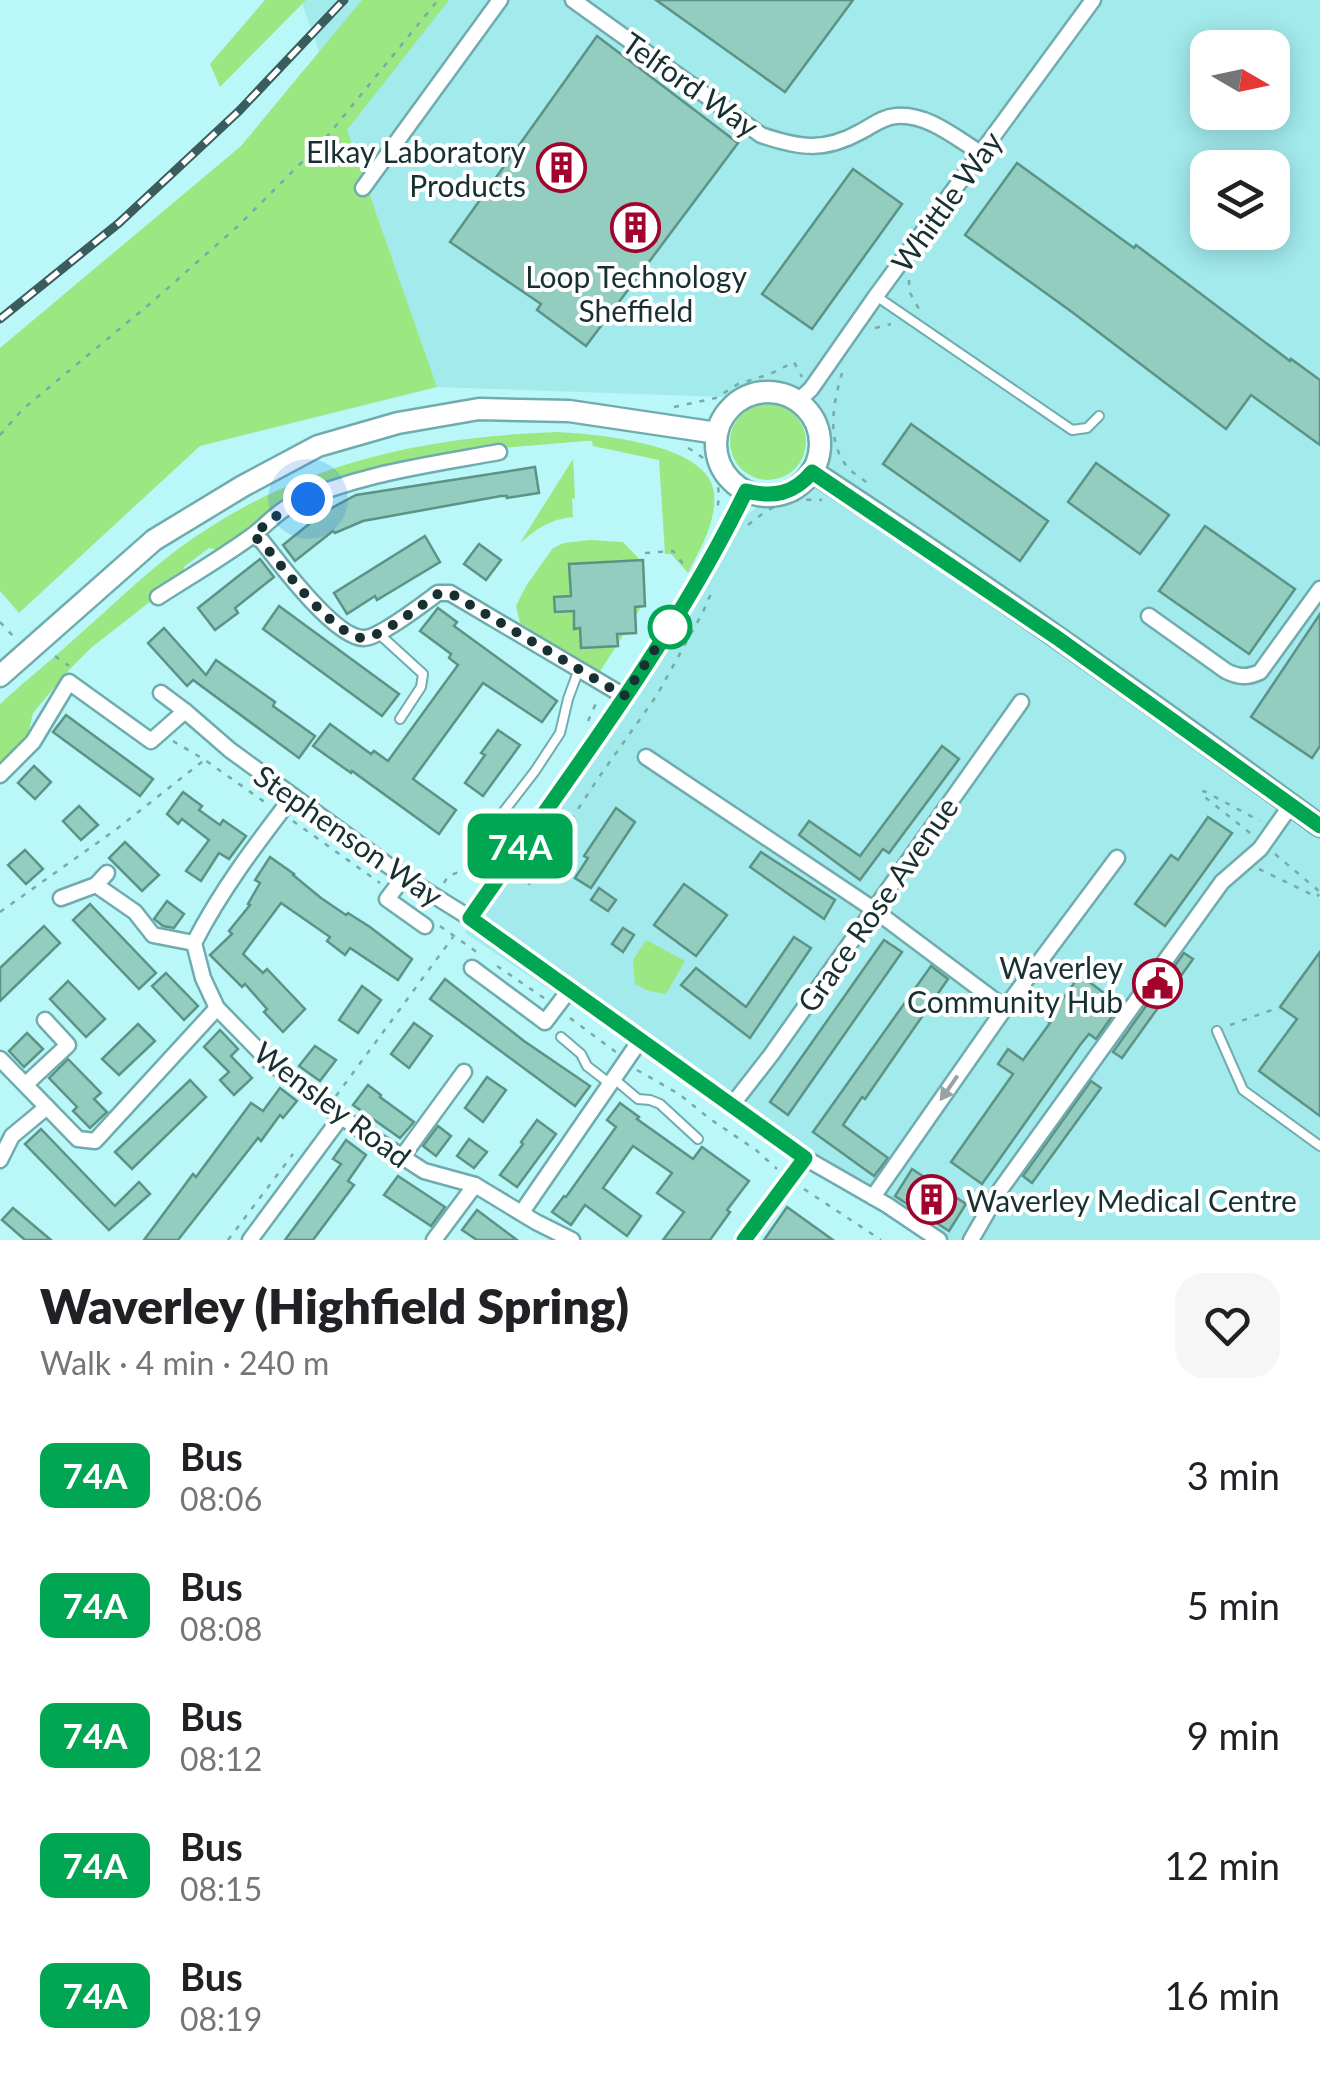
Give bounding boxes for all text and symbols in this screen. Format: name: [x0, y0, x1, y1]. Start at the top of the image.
street label: Telford Way: [616, 24, 766, 144]
north arrow: [1190, 30, 1290, 130]
map controls: [1190, 30, 1290, 250]
street label: Whittle Way: [883, 123, 1009, 278]
place label: Elkay Laboratory Products: [306, 133, 527, 203]
building icon: Elkay Laboratory Products: [535, 142, 587, 194]
button: layers: [1190, 150, 1290, 250]
building icon: Loop Technology Sheffield: [610, 201, 662, 253]
place label: Loop Technology Sheffield: [525, 258, 747, 328]
your location: [283, 474, 333, 524]
unlabelled marker: [649, 606, 691, 648]
street label: Stephenson Way: [248, 757, 451, 914]
street label: Grace Rose Avenue: [789, 789, 965, 1019]
line badge: 74A: [462, 814, 578, 878]
text: 74A: [488, 825, 552, 867]
place label: Waverley Community Hub: [907, 949, 1124, 1019]
public building icon: Waverley Community Hub: [1132, 958, 1184, 1010]
street label: Wensley Road: [248, 1034, 418, 1174]
one-way arrow: [940, 1075, 959, 1101]
building icon: Waverley Medical Centre: [905, 1174, 957, 1226]
place label: Waverley Medical Centre: [966, 1182, 1297, 1218]
button: heart: [1175, 1273, 1280, 1378]
text: Waverley (Highfield Spring): [40, 1277, 629, 1334]
text: Walk · 4 min · 240 m: [40, 1343, 329, 1382]
text: Bus: [180, 1433, 243, 1479]
text: 3 min: [1187, 1452, 1280, 1498]
text: 74A: [63, 1454, 127, 1496]
text: 08:06: [180, 1479, 262, 1518]
text: Bus: [180, 1563, 243, 1609]
text: 5 min: [1187, 1582, 1280, 1628]
text: 74A: [63, 1584, 127, 1626]
text: 08:08: [180, 1609, 262, 1648]
text: Bus: [180, 1693, 243, 1739]
text: 9 min: [1187, 1712, 1280, 1758]
text: 74A: [63, 1714, 127, 1756]
text: 08:12: [180, 1739, 262, 1778]
text: Bus: [180, 1823, 243, 1869]
text: 12 min: [1165, 1842, 1280, 1888]
text: 74A: [63, 1844, 127, 1886]
text: 08:15: [180, 1869, 262, 1908]
text: Bus: [180, 1953, 243, 1999]
text: 16 min: [1165, 1972, 1280, 2018]
text: 74A: [63, 1974, 127, 2016]
text: 08:19: [180, 1999, 262, 2038]

